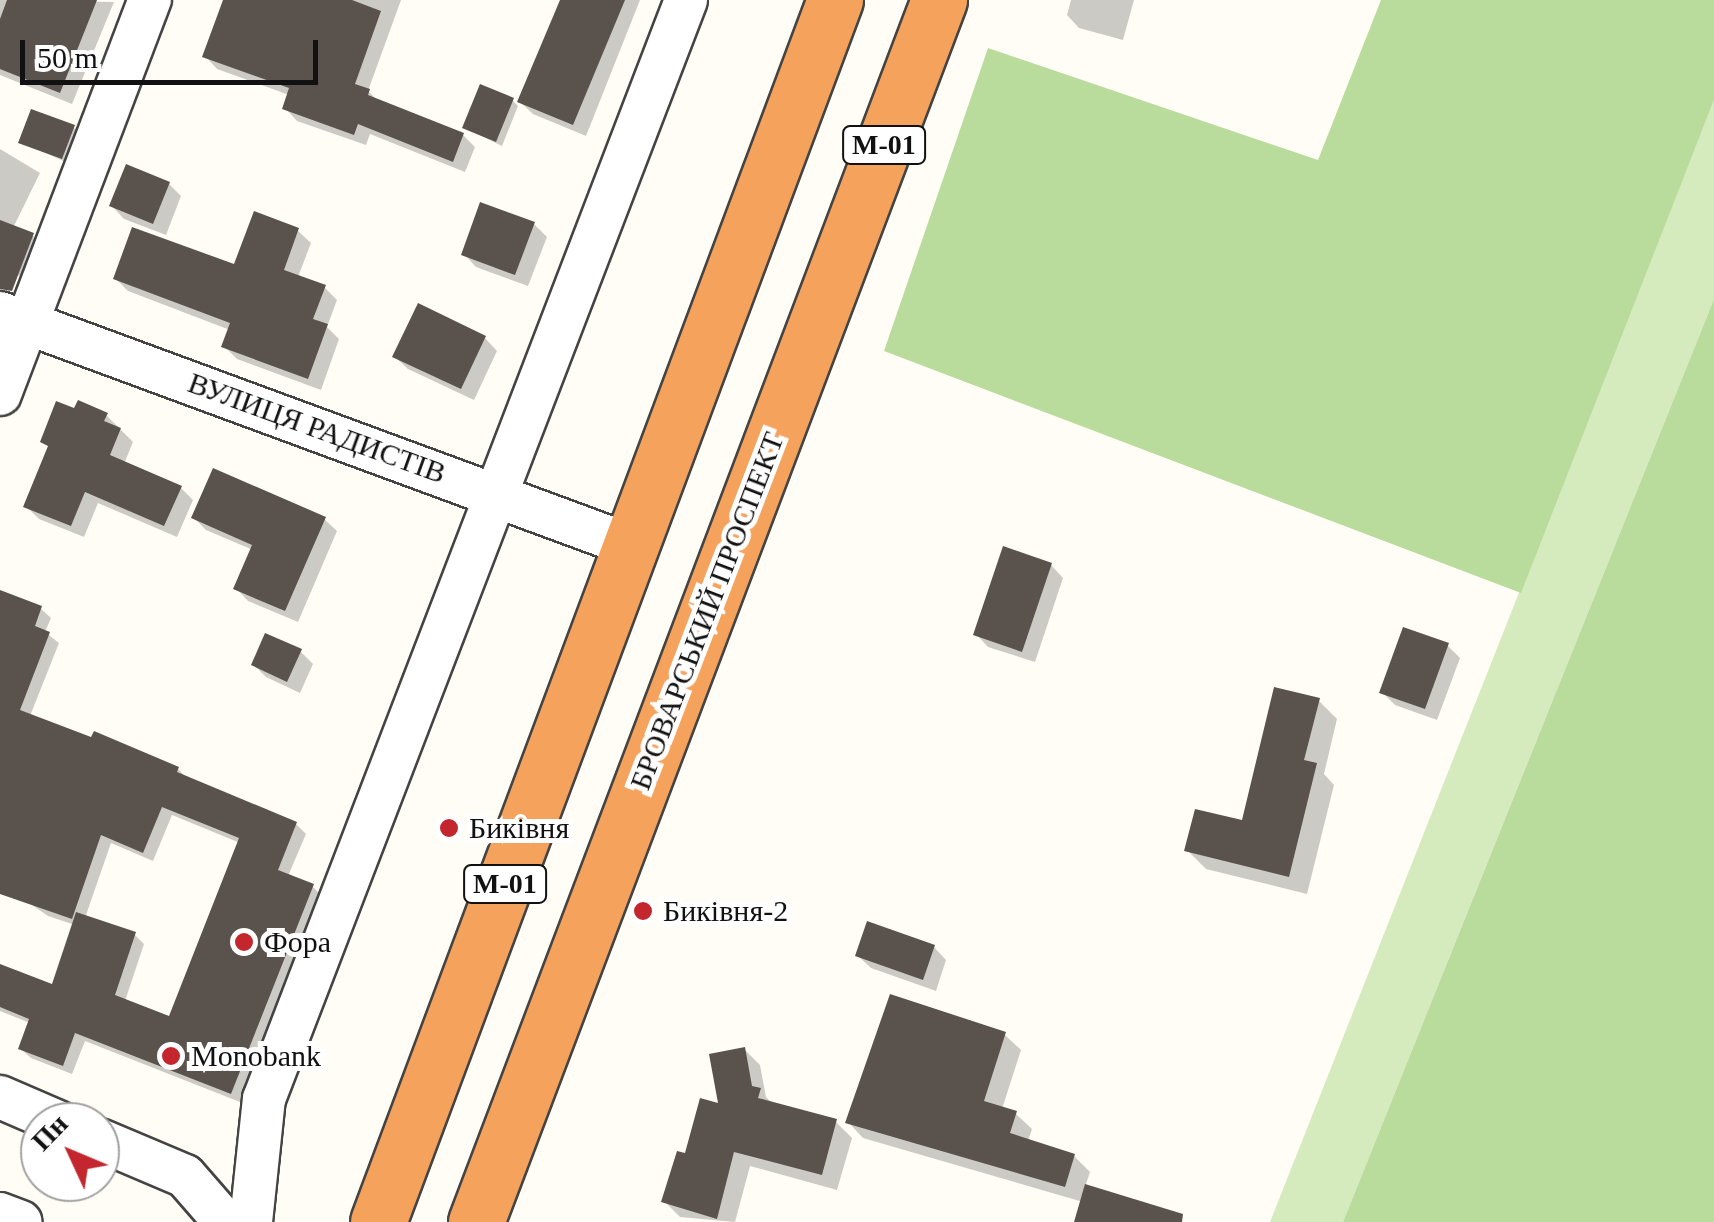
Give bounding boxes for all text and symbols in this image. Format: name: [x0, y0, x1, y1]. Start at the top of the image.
scale bar: [25, 20, 322, 82]
text: 50 m: [37, 41, 98, 74]
road number: М-01: [842, 122, 926, 168]
street label: ВУЛИЦЯ РАДИСТІВ: [183, 365, 451, 491]
street label: БРОВАРСЬКИЙ ПРОСПЕКТ: [622, 427, 792, 795]
place label: Бикiвня: [469, 810, 569, 846]
marker: Бикiвня: [438, 817, 460, 839]
road number: М-01: [462, 861, 548, 907]
place label: Бикiвня-2: [663, 893, 788, 929]
marker: Бикiвня-2: [632, 900, 654, 922]
place label: Фора: [264, 924, 331, 960]
marker: Фора: [233, 931, 255, 953]
place label: Monobank: [191, 1038, 321, 1074]
marker: Monobank: [160, 1045, 182, 1067]
north arrow: [20, 1102, 120, 1202]
text: Пн: [25, 1108, 74, 1157]

